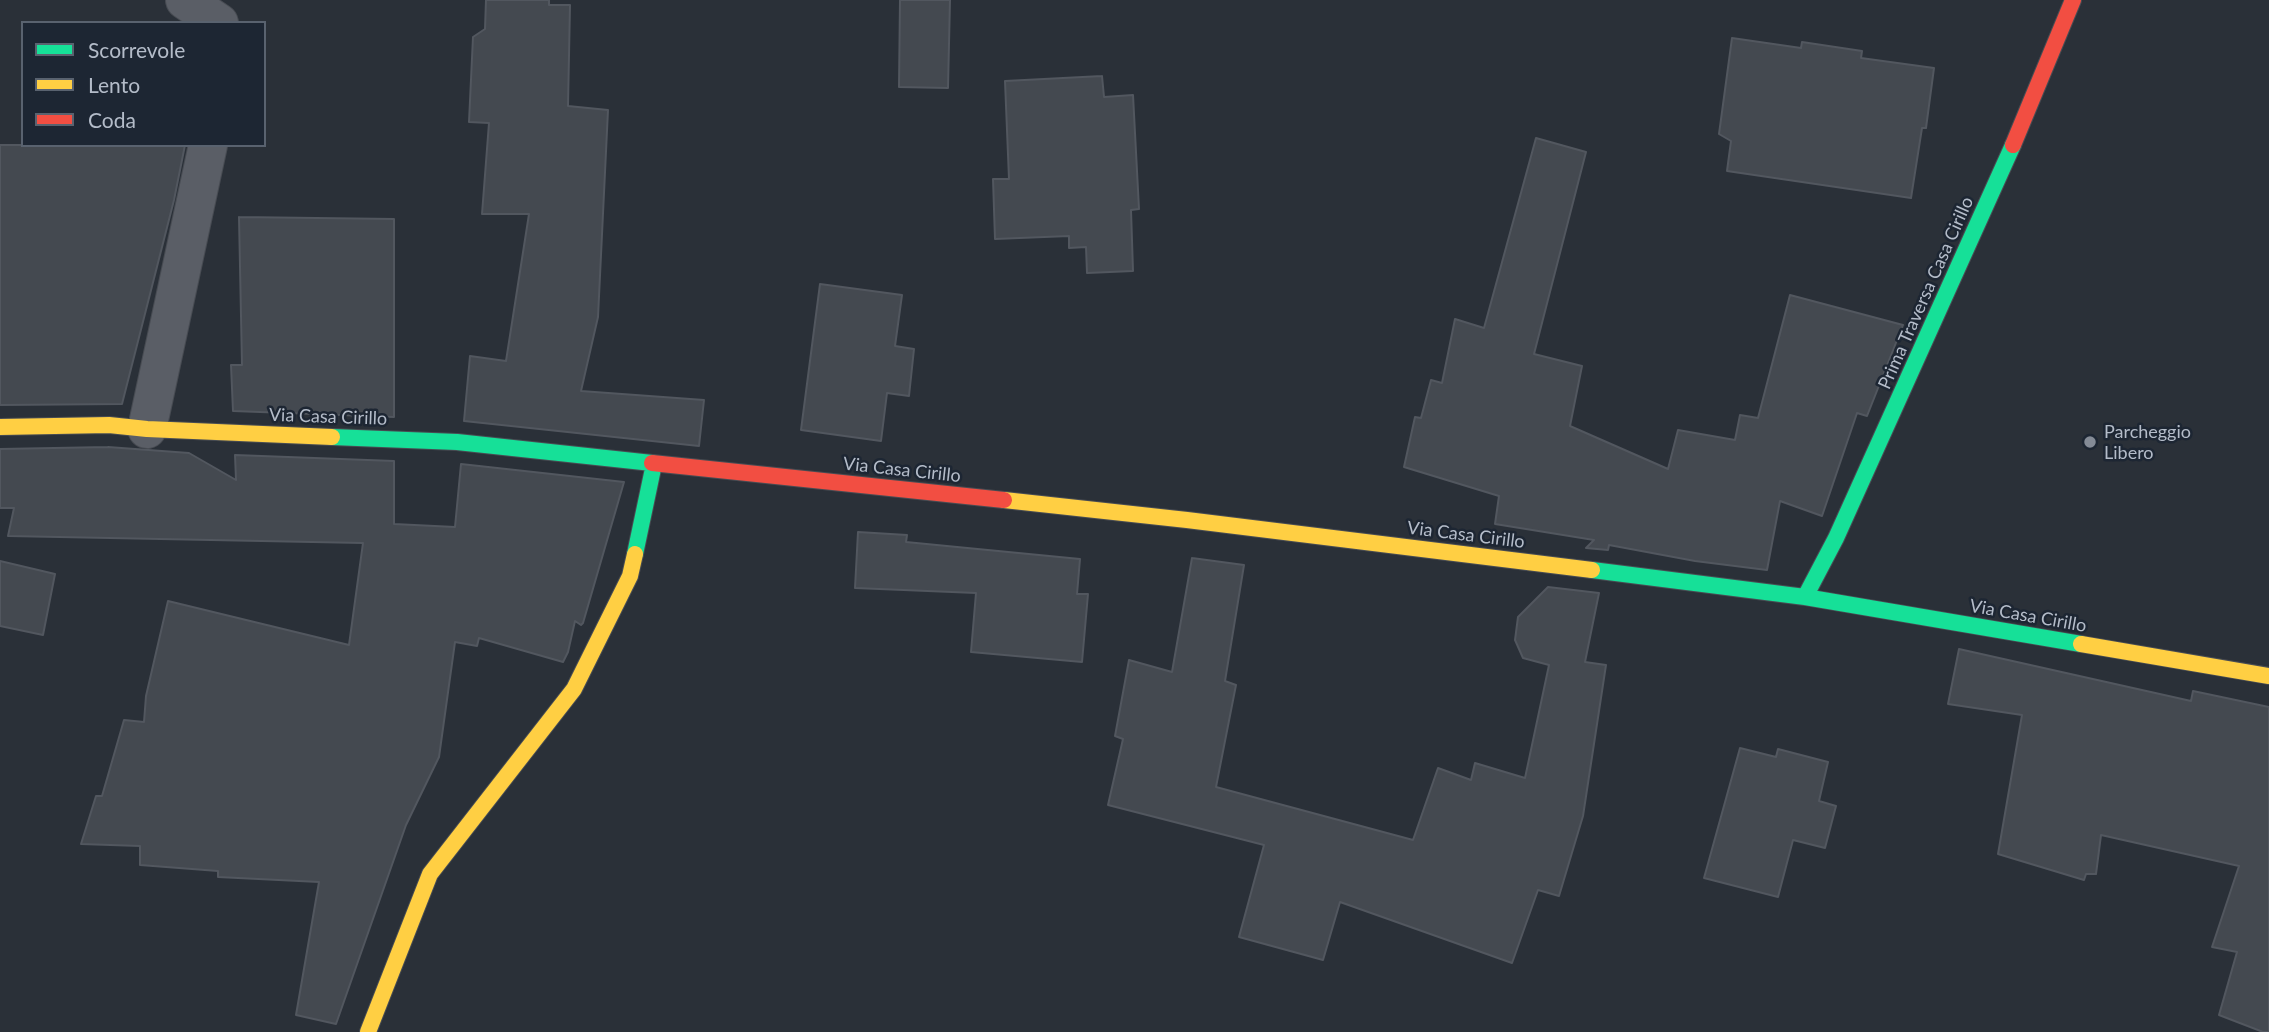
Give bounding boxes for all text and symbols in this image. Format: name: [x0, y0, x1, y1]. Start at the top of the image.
legend: [21, 21, 266, 147]
text: Scorrevole: [88, 37, 185, 62]
text: Lento: [88, 72, 140, 97]
text: Coda: [88, 107, 136, 132]
street label: Prima Traversa Casa Cirillo: [1874, 193, 1978, 393]
street label: Via Casa Cirillo: [269, 404, 387, 430]
place label: Parcheggio Libero: [2104, 421, 2191, 464]
marker: Parcheggio Libero: [2082, 434, 2098, 450]
street label: Via Casa Cirillo: [842, 453, 962, 487]
street label: Via Casa Cirillo: [1406, 517, 1526, 553]
street label: Via Casa Cirillo: [1968, 595, 2088, 637]

